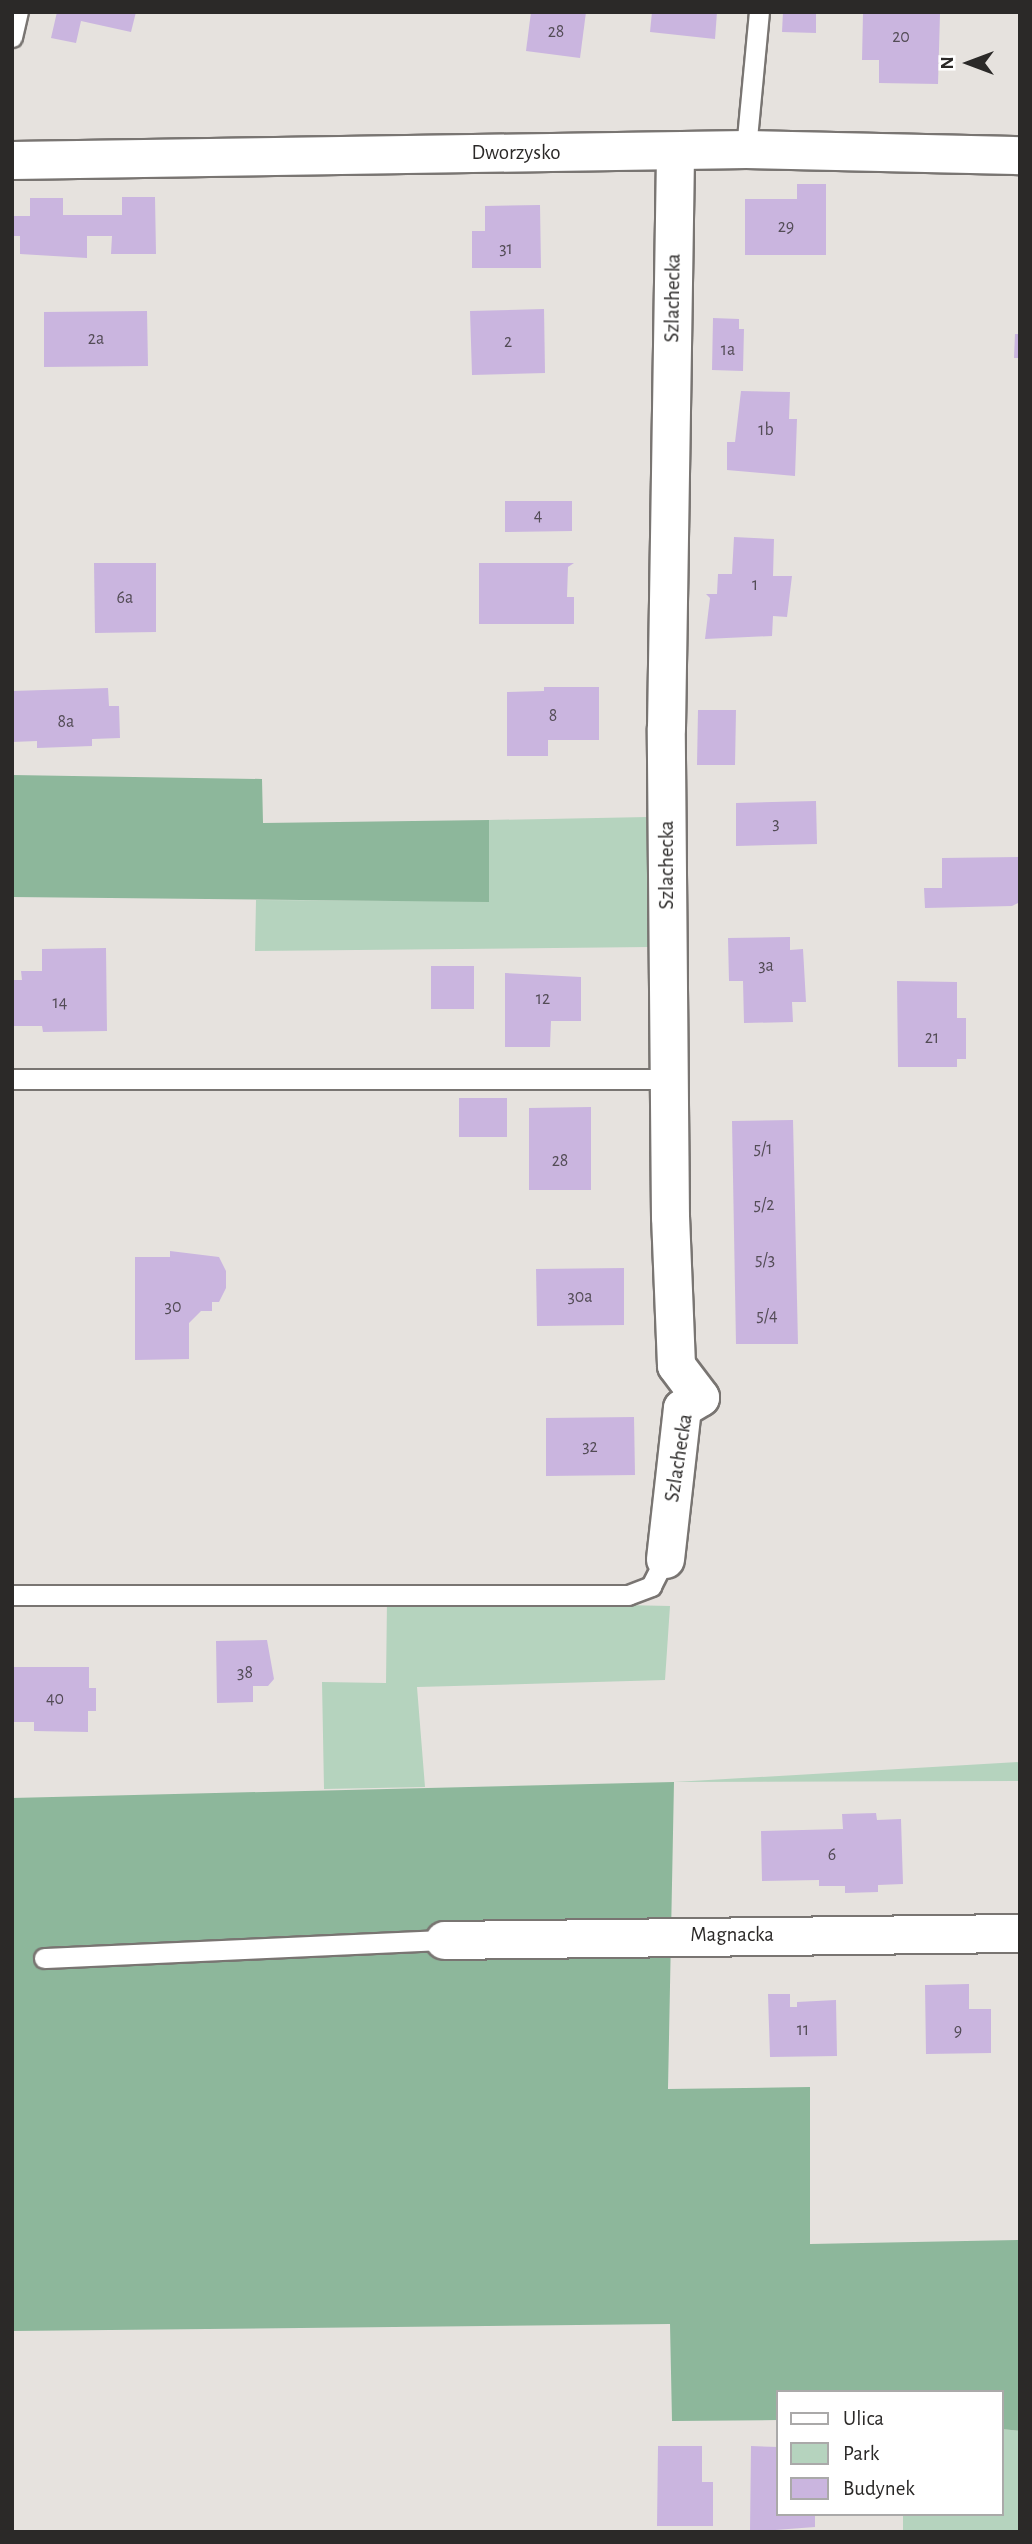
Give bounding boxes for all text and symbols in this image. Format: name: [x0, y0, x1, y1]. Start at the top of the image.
house number: 28: [548, 21, 564, 43]
house number: 20: [892, 26, 910, 48]
north arrow: [934, 28, 1004, 98]
text: N: [938, 56, 957, 70]
street label: Dworzysko: [471, 140, 561, 166]
house number: 29: [778, 216, 794, 238]
house number: 31: [499, 238, 513, 260]
street label: Szlachecka: [660, 253, 686, 343]
house number: 2a: [88, 328, 104, 350]
house number: 2: [504, 331, 512, 353]
house number: 1a: [721, 339, 735, 361]
house number: 1b: [758, 419, 774, 441]
house number: 4: [534, 505, 542, 527]
house number: 1: [752, 574, 758, 596]
house number: 6a: [117, 587, 133, 609]
house number: 8: [549, 705, 557, 727]
house number: 8a: [58, 711, 74, 733]
house number: 3: [772, 813, 780, 835]
street label: Szlachecka: [654, 820, 680, 910]
house number: 3a: [758, 955, 774, 977]
house number: 12: [536, 988, 550, 1010]
house number: 14: [53, 992, 67, 1014]
house number: 21: [925, 1027, 939, 1049]
house number: 5/1: [754, 1138, 772, 1160]
house number: 28: [552, 1150, 568, 1172]
house number: 5/2: [754, 1194, 774, 1216]
house number: 5/3: [755, 1249, 775, 1271]
house number: 30a: [567, 1286, 593, 1308]
house number: 30: [165, 1296, 181, 1318]
house number: 5/4: [756, 1305, 778, 1327]
street label: Szlachecka: [660, 1412, 698, 1504]
house number: 32: [582, 1436, 598, 1458]
house number: 38: [237, 1662, 253, 1684]
house number: 40: [46, 1688, 64, 1710]
house number: 6: [828, 1844, 836, 1866]
street label: Magnacka: [690, 1922, 774, 1948]
house number: 11: [797, 2019, 809, 2041]
house number: 9: [954, 2020, 962, 2042]
legend: [776, 2390, 1004, 2516]
text: Ulica: [843, 2408, 884, 2429]
text: Park: [843, 2443, 879, 2464]
text: Budynek: [843, 2478, 915, 2499]

